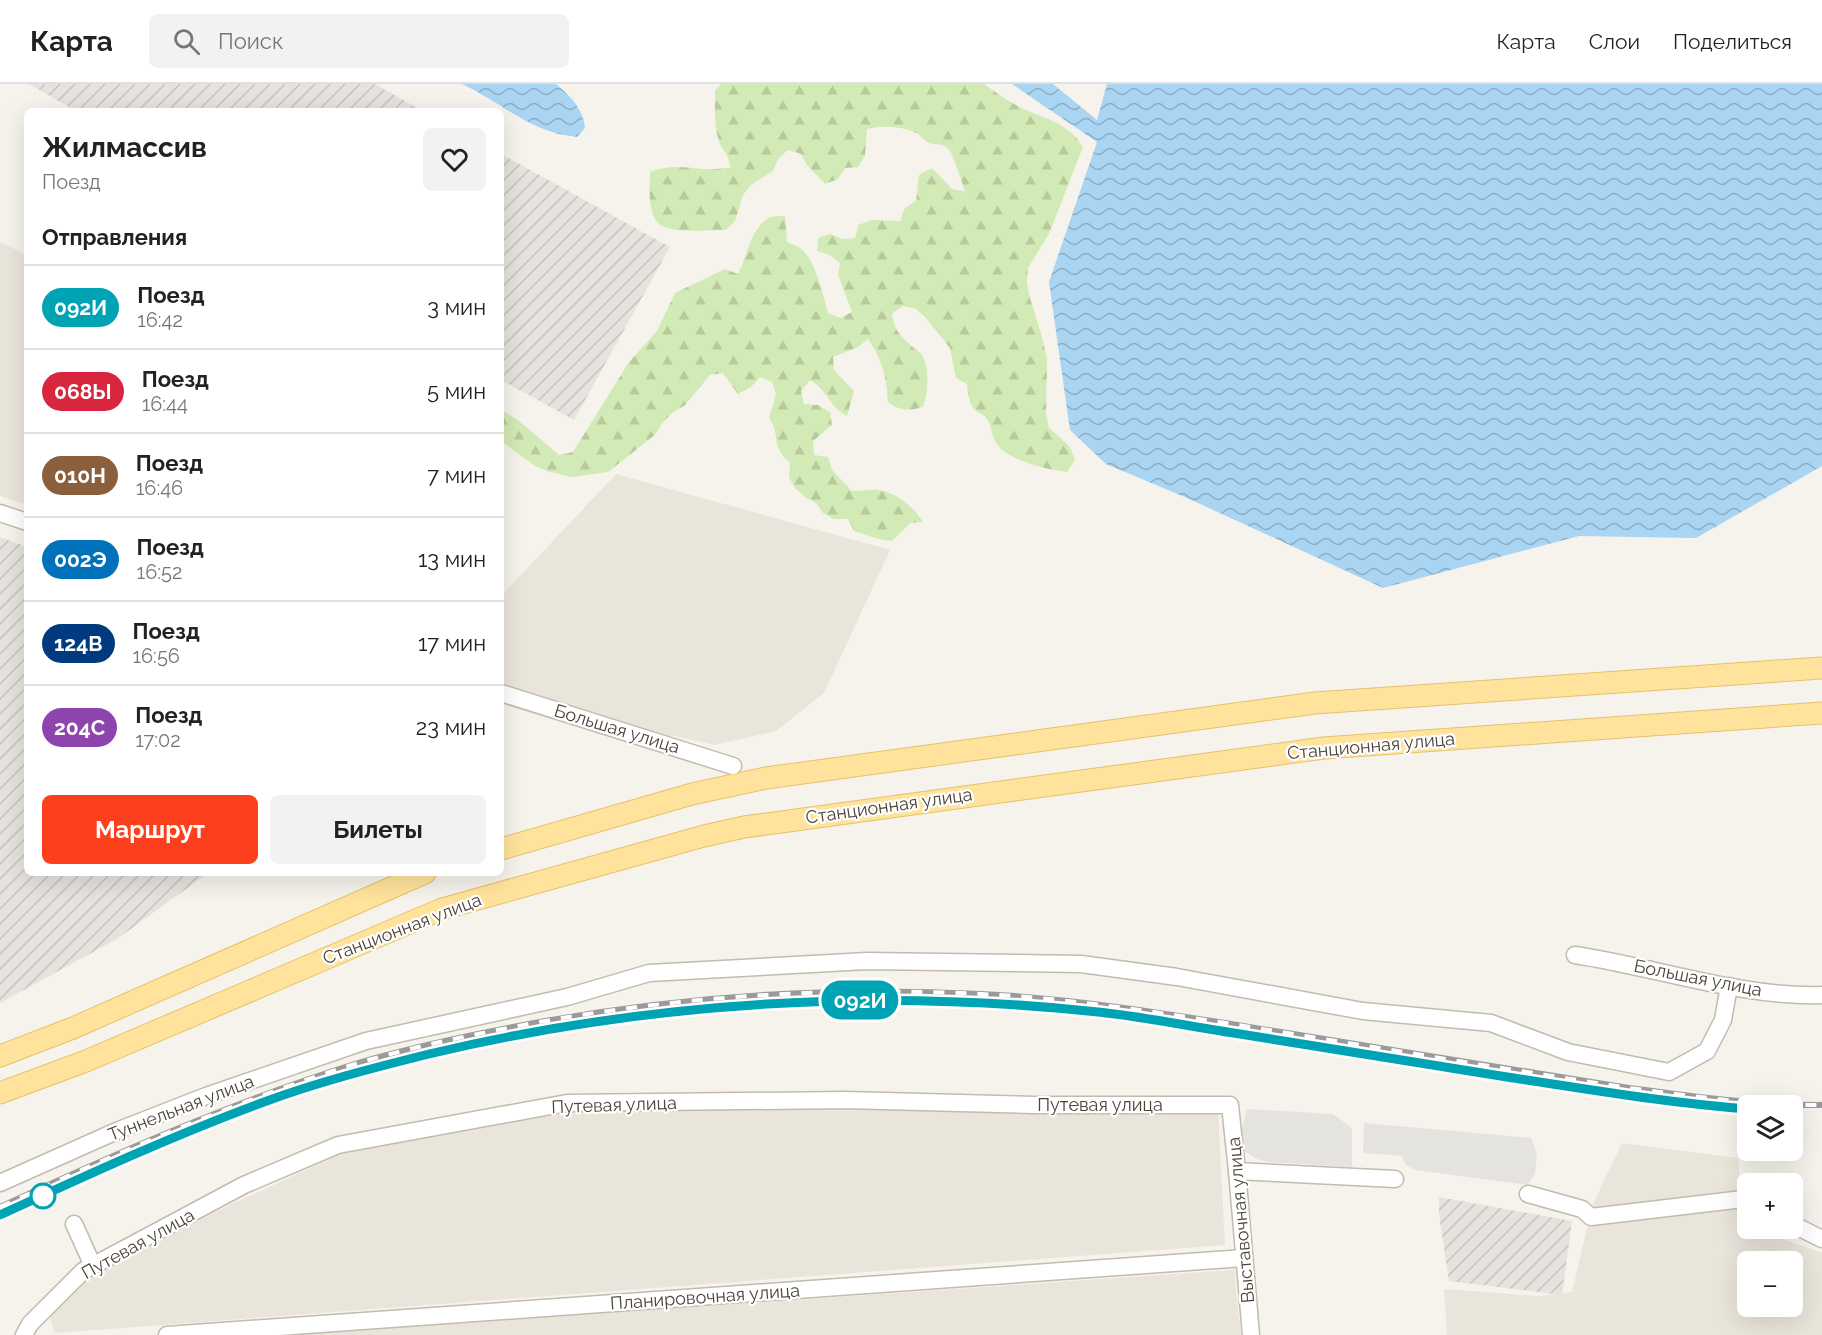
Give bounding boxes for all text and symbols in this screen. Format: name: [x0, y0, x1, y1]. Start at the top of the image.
search box: [149, 14, 569, 68]
text: Карта: [30, 25, 113, 58]
icon: search: [170, 25, 203, 58]
text: Поиск: [218, 28, 283, 54]
text: Карта: [1497, 29, 1556, 54]
text: Слои: [1589, 29, 1640, 54]
text: Поделиться: [1673, 29, 1792, 54]
button: heart: [423, 128, 486, 191]
text: Жилмассив: [42, 131, 207, 164]
text: Поезд: [42, 170, 101, 194]
text: Отправления: [42, 224, 187, 250]
text: Поезд: [137, 282, 205, 308]
text: 3 мин: [427, 294, 486, 320]
text: 092И: [54, 295, 107, 320]
text: 16:42: [137, 308, 183, 332]
text: Поезд: [142, 366, 209, 392]
text: 5 мин: [427, 378, 486, 404]
text: 068Ы: [54, 379, 112, 404]
text: 16:44: [142, 392, 188, 416]
text: Поезд: [136, 450, 203, 476]
text: 7 мин: [427, 462, 486, 488]
text: 010Н: [54, 463, 106, 488]
text: 16:46: [136, 476, 183, 500]
text: Поезд: [137, 534, 204, 560]
text: 13 мин: [418, 546, 486, 572]
text: 002Э: [54, 547, 107, 572]
text: 16:52: [137, 560, 182, 584]
text: Поезд: [133, 618, 200, 644]
text: 17 мин: [418, 630, 486, 656]
text: 124В: [54, 631, 103, 656]
text: 16:56: [133, 644, 180, 668]
street label: Большая улица: [552, 699, 682, 758]
text: Поезд: [135, 702, 202, 728]
text: 23 мин: [416, 714, 486, 740]
text: 204С: [54, 715, 105, 740]
text: 17:02: [135, 728, 181, 752]
street label: Станционная улица: [1286, 728, 1456, 763]
street label: Станционная улица: [804, 783, 974, 828]
button: Маршрут: [42, 795, 258, 864]
button: Билеты: [270, 795, 486, 864]
street label: Станционная улица: [320, 889, 484, 968]
street label: Большая улица: [1632, 955, 1764, 1000]
line badge: 092И: [818, 980, 902, 1020]
text: 092И: [833, 988, 887, 1013]
street label: Туннельная улица: [105, 1070, 257, 1145]
street label: Путевая улица: [551, 1092, 677, 1117]
street label: Путевая улица: [1037, 1094, 1163, 1115]
map controls: [1737, 1095, 1803, 1317]
button: layers: [1737, 1095, 1803, 1161]
street label: Выставочная улица: [1223, 1136, 1258, 1304]
button: +: [1737, 1173, 1803, 1239]
unlabelled marker: [30, 1183, 56, 1209]
street label: Путевая улица: [78, 1204, 198, 1283]
button: −: [1737, 1251, 1803, 1317]
street label: Планировочная улица: [609, 1279, 801, 1314]

